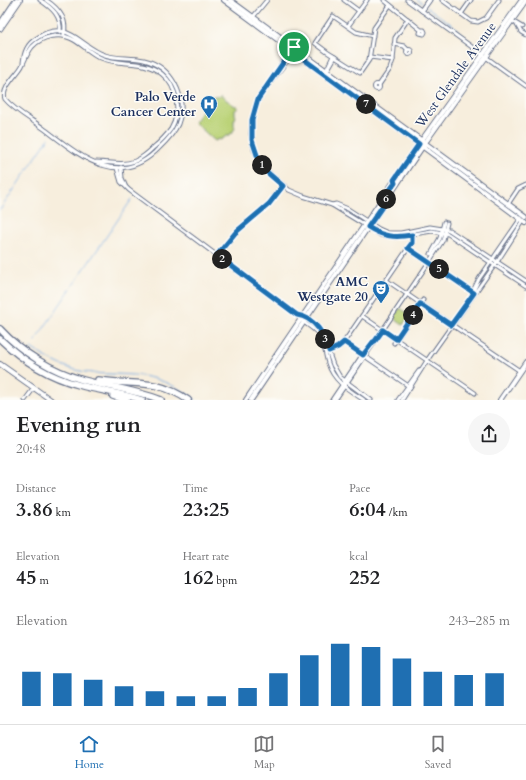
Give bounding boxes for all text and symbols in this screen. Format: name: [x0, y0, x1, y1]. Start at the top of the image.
street label: West Glendale Avenue: [411, 18, 501, 132]
pin: [277, 30, 311, 64]
icon: arrive: [283, 36, 305, 58]
place label: Palo Verde Cancer Center: [111, 88, 197, 121]
hospital icon: Palo Verde Cancer Center: [199, 94, 219, 119]
pin: 7: [356, 94, 376, 114]
text: 7: [363, 96, 369, 111]
pin: 1: [252, 155, 272, 175]
text: 1: [259, 157, 265, 172]
pin: 6: [376, 189, 396, 209]
text: 6: [383, 191, 389, 206]
pin: 2: [212, 249, 232, 269]
text: 2: [219, 251, 225, 266]
pin: 5: [429, 259, 449, 279]
text: 5: [436, 261, 442, 276]
place label: AMC Westgate 20: [296, 273, 368, 306]
theatre icon: AMC Westgate 20: [371, 279, 391, 304]
pin: 4: [403, 305, 423, 325]
text: 4: [410, 307, 416, 322]
pin: 3: [315, 329, 335, 349]
text: 3: [322, 331, 328, 346]
text: Evening run: [16, 410, 141, 440]
button: share: [468, 413, 510, 455]
text: 20:48: [16, 440, 46, 458]
text: Distance: [16, 481, 56, 496]
text: Time: [183, 481, 208, 496]
text: Pace: [349, 481, 371, 496]
text: 3.86: [16, 496, 53, 523]
text: 23:25: [183, 496, 229, 523]
text: 6:04: [349, 496, 386, 523]
text: km: [53, 505, 71, 520]
text: /km: [386, 505, 408, 520]
text: Elevation: [16, 549, 60, 564]
text: Heart rate: [183, 549, 229, 564]
text: kcal: [349, 549, 368, 564]
text: 45: [16, 564, 37, 591]
text: 162: [183, 564, 213, 591]
text: 252: [349, 564, 380, 591]
text: m: [37, 573, 49, 588]
text: bpm: [213, 573, 237, 588]
text: Elevation: [16, 612, 68, 630]
text: 243–285 m: [448, 612, 510, 630]
tab: Home: [75, 733, 104, 772]
tab: Map: [253, 733, 275, 772]
tab: Saved: [425, 733, 451, 772]

